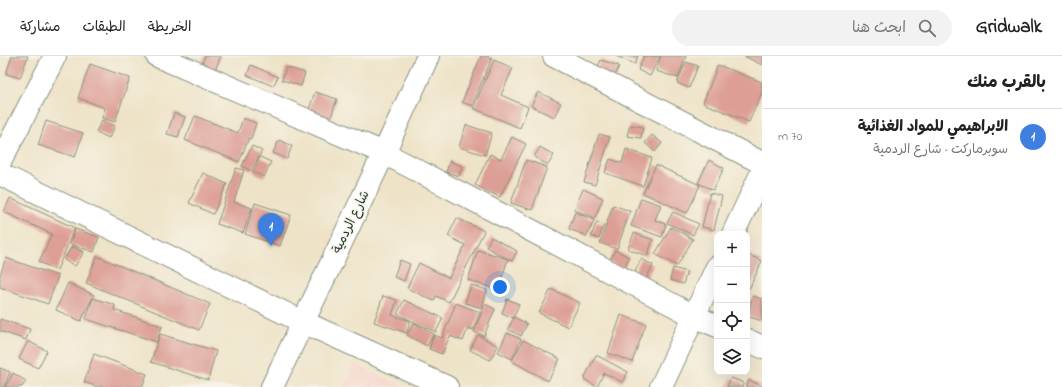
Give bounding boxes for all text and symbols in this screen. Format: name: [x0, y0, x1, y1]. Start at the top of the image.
search box: [672, 10, 952, 46]
text: Gridwalk: [976, 14, 1042, 41]
text: مشاركة: [20, 17, 60, 38]
text: الطبقات: [82, 17, 126, 38]
text: الخريطة: [148, 17, 191, 38]
text: ابحث هنا: [852, 17, 906, 39]
icon: search: [916, 17, 938, 39]
text: بالقرب منك: [967, 70, 1046, 95]
text: الابراهيمي للمواد الغذائية: [858, 116, 1008, 138]
text: 70 m: [778, 127, 802, 146]
text: 1: [1031, 127, 1035, 146]
text: سوبرماركت · شارع الردمية: [873, 140, 1008, 159]
street label: شارع الردمية: [327, 187, 375, 257]
pin: 1: [258, 213, 284, 246]
map controls: [714, 231, 750, 375]
button: +: [714, 231, 750, 267]
button: −: [714, 267, 750, 303]
your location: [490, 277, 510, 297]
button: locate: [714, 303, 750, 339]
button: layers: [714, 339, 750, 375]

